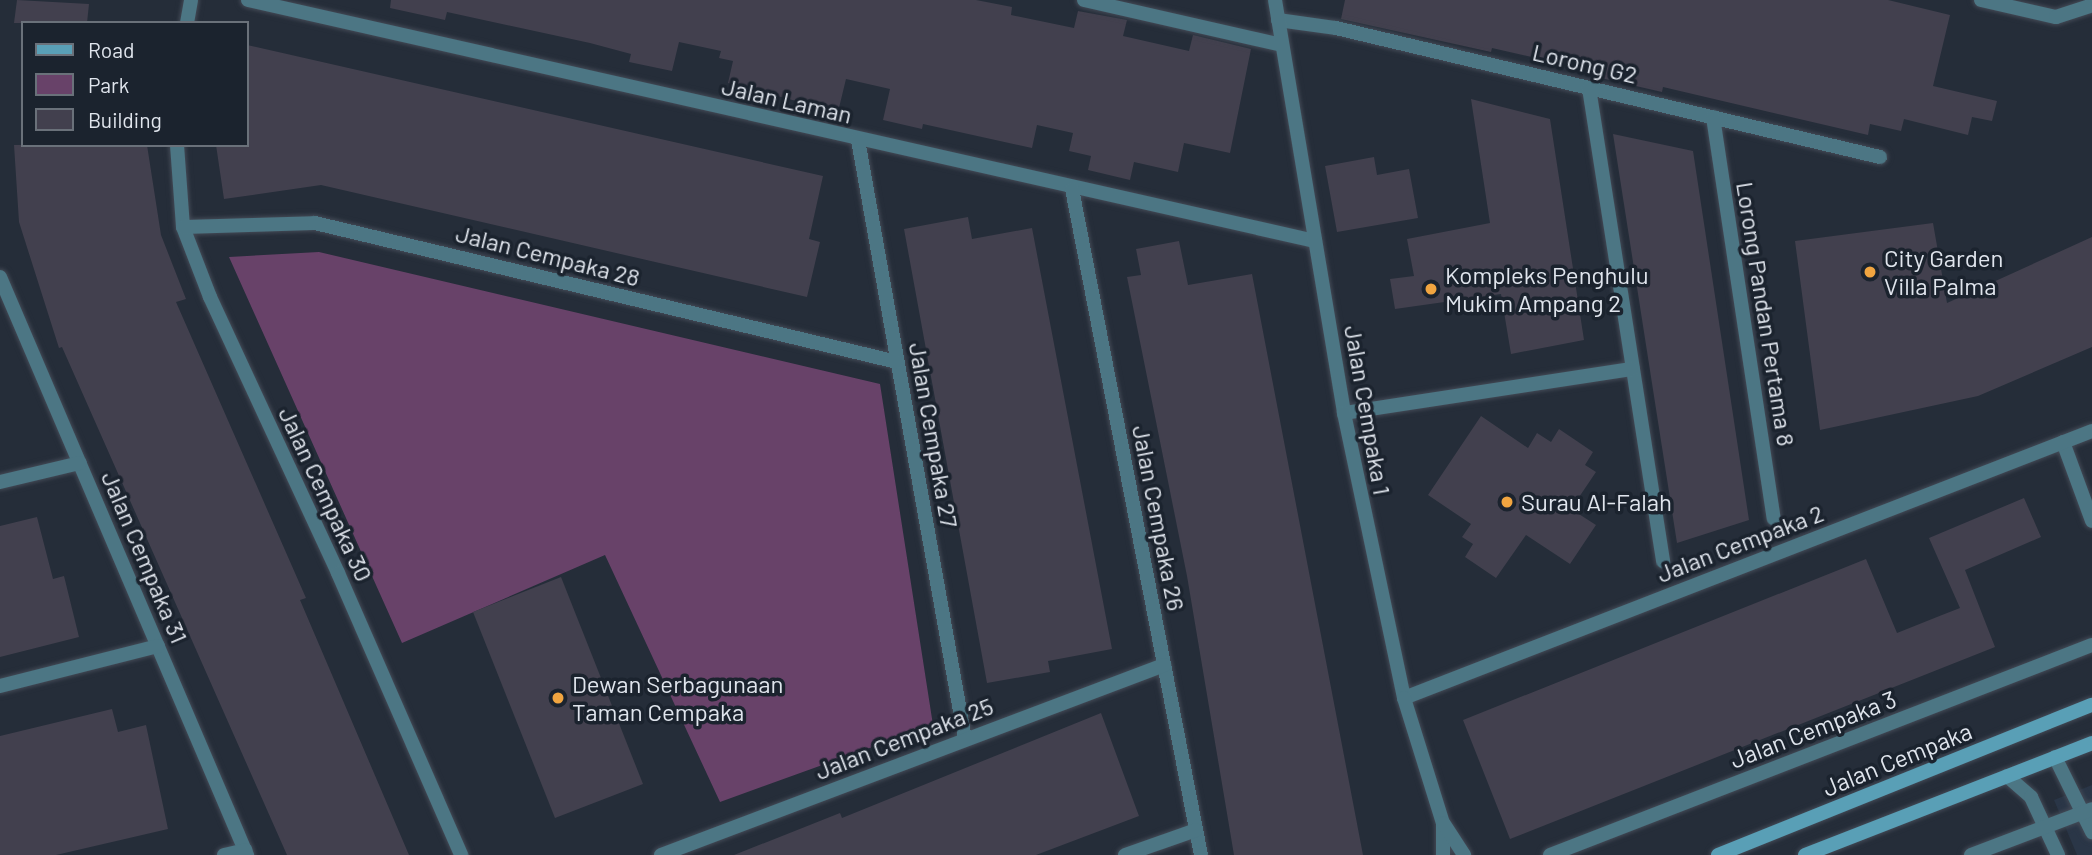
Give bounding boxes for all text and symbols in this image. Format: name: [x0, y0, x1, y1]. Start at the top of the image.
legend: [21, 21, 248, 147]
text: Road: [88, 37, 134, 62]
street label: Lorong G2: [1530, 37, 1640, 89]
street label: Jalan Laman: [719, 71, 855, 129]
text: Park: [88, 72, 129, 97]
text: Building: [88, 107, 162, 132]
street label: Lorong Pandan Pertama 8: [1731, 180, 1801, 448]
street label: Jalan Cempaka 28: [453, 218, 643, 292]
place label: City Garden Villa Palma: [1884, 244, 2004, 300]
place label: Kompleks Penghulu Mukim Ampang 2: [1445, 261, 1649, 317]
marker: City Garden Villa Palma: [1862, 264, 1878, 280]
marker: Kompleks Penghulu Mukim Ampang 2: [1423, 281, 1439, 297]
street label: Jalan Cempaka 1: [1339, 323, 1397, 497]
street label: Jalan Cempaka 27: [904, 340, 964, 530]
street label: Jalan Cempaka 30: [273, 402, 379, 586]
street label: Jalan Cempaka 26: [1127, 423, 1191, 613]
street label: Jalan Cempaka 31: [96, 467, 194, 647]
place label: Surau Al-Falah: [1521, 488, 1672, 516]
marker: Surau Al-Falah: [1499, 494, 1515, 510]
street label: Jalan Cempaka 2: [1653, 498, 1827, 588]
place label: Dewan Serbagunaan Taman Cempaka: [572, 670, 783, 726]
street label: Jalan Cempaka 3: [1726, 684, 1900, 774]
marker: Dewan Serbagunaan Taman Cempaka: [550, 690, 566, 706]
street label: Jalan Cempaka 25: [811, 691, 997, 785]
street label: Jalan Cempaka: [1818, 716, 1976, 802]

